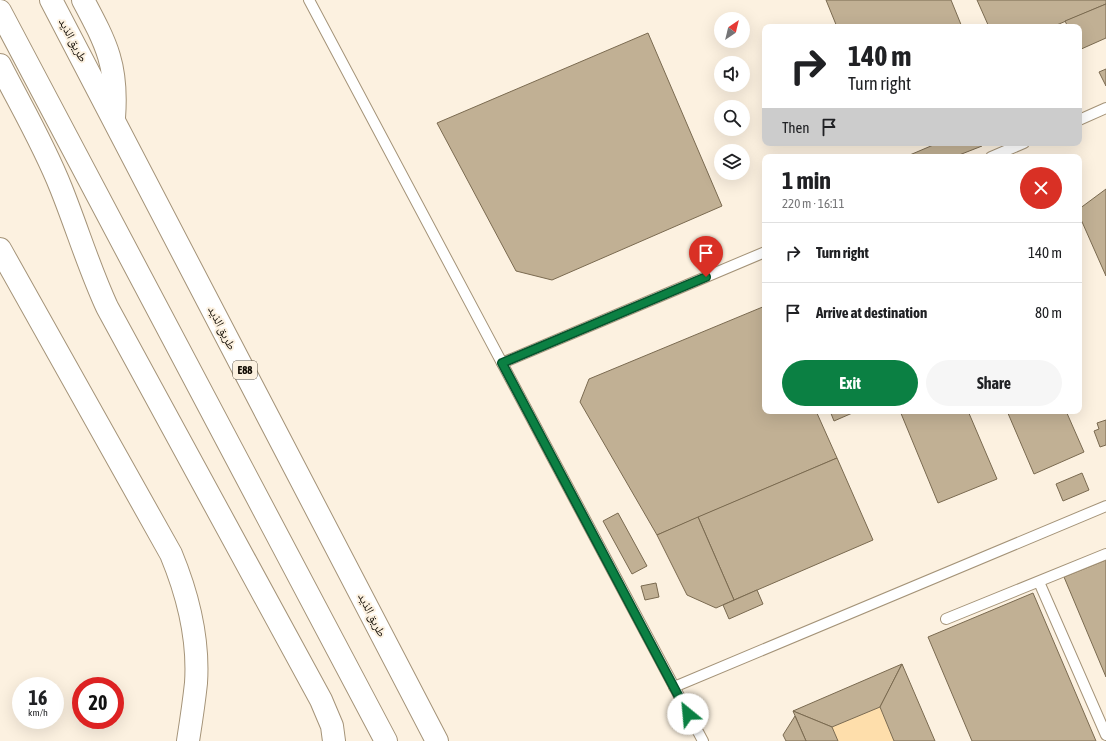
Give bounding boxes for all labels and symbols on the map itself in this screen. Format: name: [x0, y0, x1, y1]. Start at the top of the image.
north arrow: [714, 12, 750, 48]
street label: طريق الذيد: [56, 16, 90, 64]
pin: [689, 236, 723, 277]
street label: طريق الذيد: [205, 304, 239, 352]
road number: E88: [233, 361, 257, 379]
street label: طريق الذيد: [355, 591, 389, 639]
speed limit sign: 20: [72, 677, 124, 729]
position arrow: [667, 693, 709, 735]

